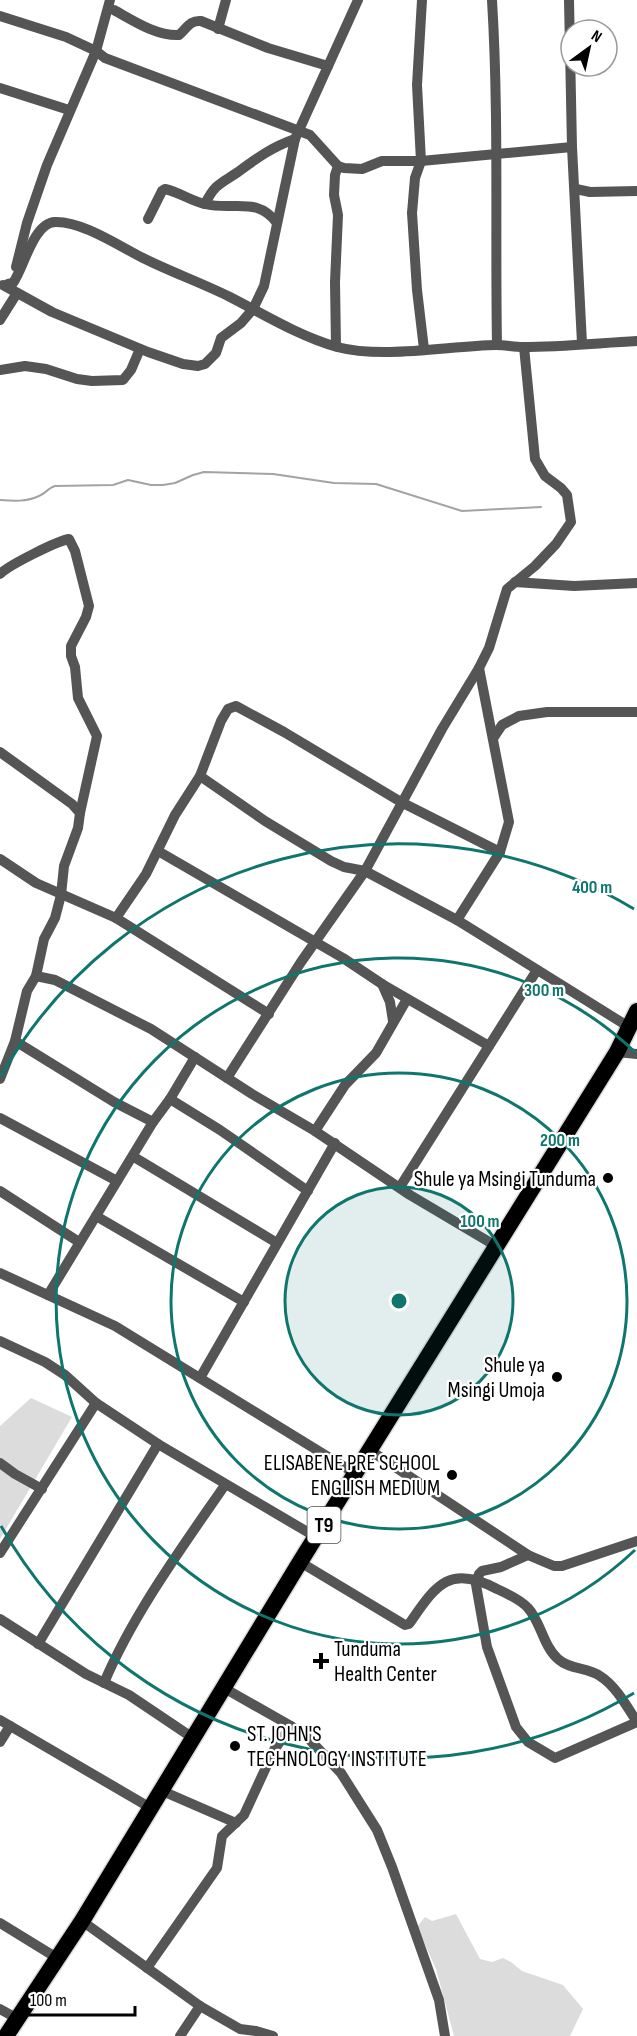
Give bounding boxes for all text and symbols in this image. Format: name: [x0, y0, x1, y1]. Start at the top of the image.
north arrow: [559, 18, 619, 78]
text: N: [588, 26, 605, 47]
text: 400 m: [572, 877, 612, 898]
text: 300 m: [524, 980, 564, 1001]
text: 200 m: [540, 1130, 580, 1151]
place label: Shule ya Msingi Tunduma: [414, 1166, 596, 1193]
marker: Shule ya Msingi Tunduma: [601, 1171, 615, 1185]
text: 100 m: [461, 1211, 500, 1232]
centre of rings: [389, 1291, 409, 1311]
place label: Shule ya Msingi Umoja: [448, 1352, 545, 1404]
marker: Shule ya Msingi Umoja: [550, 1370, 564, 1384]
place label: ELISABENE PRE SCHOOL ENGLISH MEDIUM: [264, 1450, 440, 1502]
marker: ELISABENE PRE SCHOOL ENGLISH MEDIUM: [445, 1468, 459, 1482]
road number: T9: [308, 1507, 340, 1543]
place label: Tunduma Health Center: [334, 1636, 437, 1688]
marker: Tunduma Health Center: [312, 1652, 330, 1670]
place label: ST. JOHN'S TECHNOLOGY INSTITUTE: [247, 1721, 427, 1773]
marker: ST. JOHN'S TECHNOLOGY INSTITUTE: [228, 1739, 242, 1753]
scale bar: [21, 1979, 135, 2017]
text: 100 m: [30, 1990, 67, 2011]

